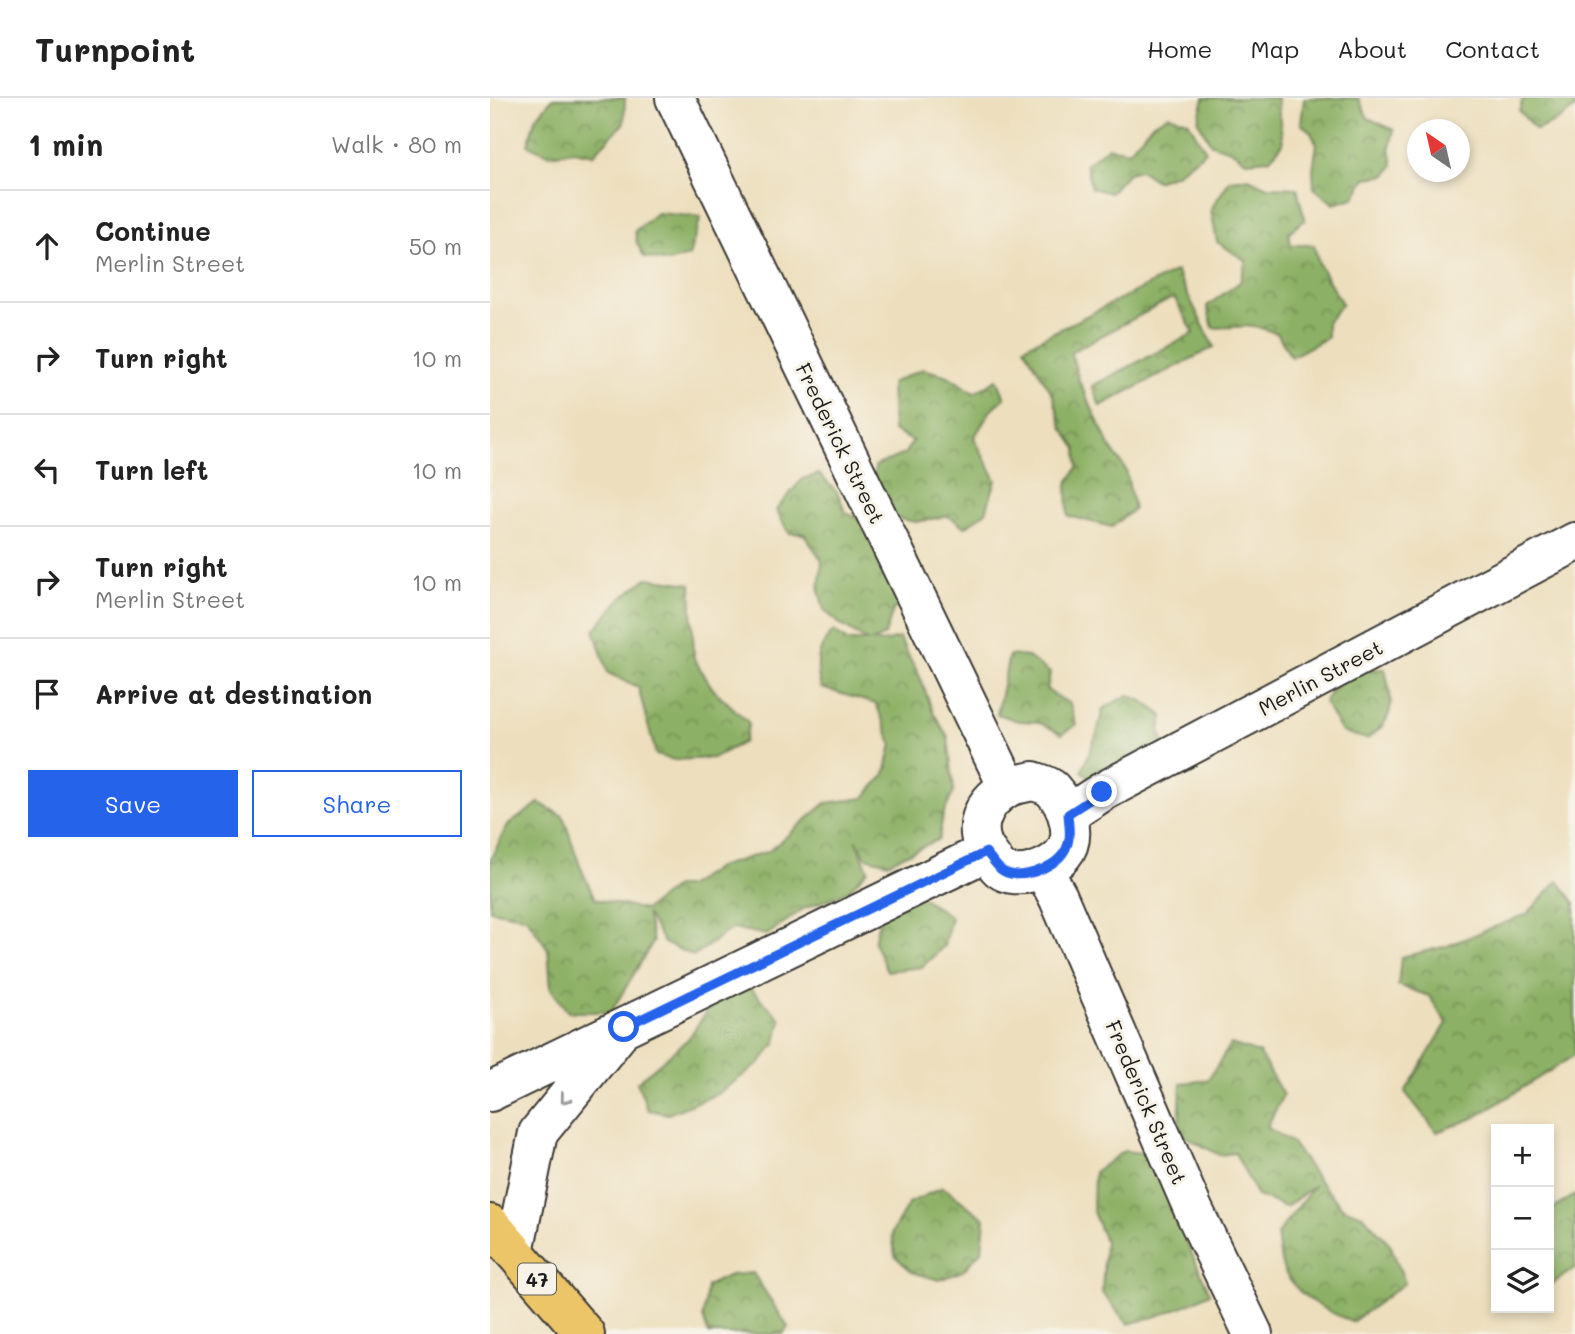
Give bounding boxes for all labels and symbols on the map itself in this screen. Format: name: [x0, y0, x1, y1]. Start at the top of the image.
north arrow: [1407, 119, 1470, 182]
street label: Frederick Street: [790, 358, 892, 528]
street label: Merlin Street: [1253, 633, 1387, 721]
route end: [1086, 776, 1117, 807]
route start: [608, 1011, 639, 1042]
street label: Frederick Street: [1100, 1016, 1194, 1188]
one-way arrow: [561, 1092, 574, 1104]
road number: 47: [518, 1264, 556, 1294]

